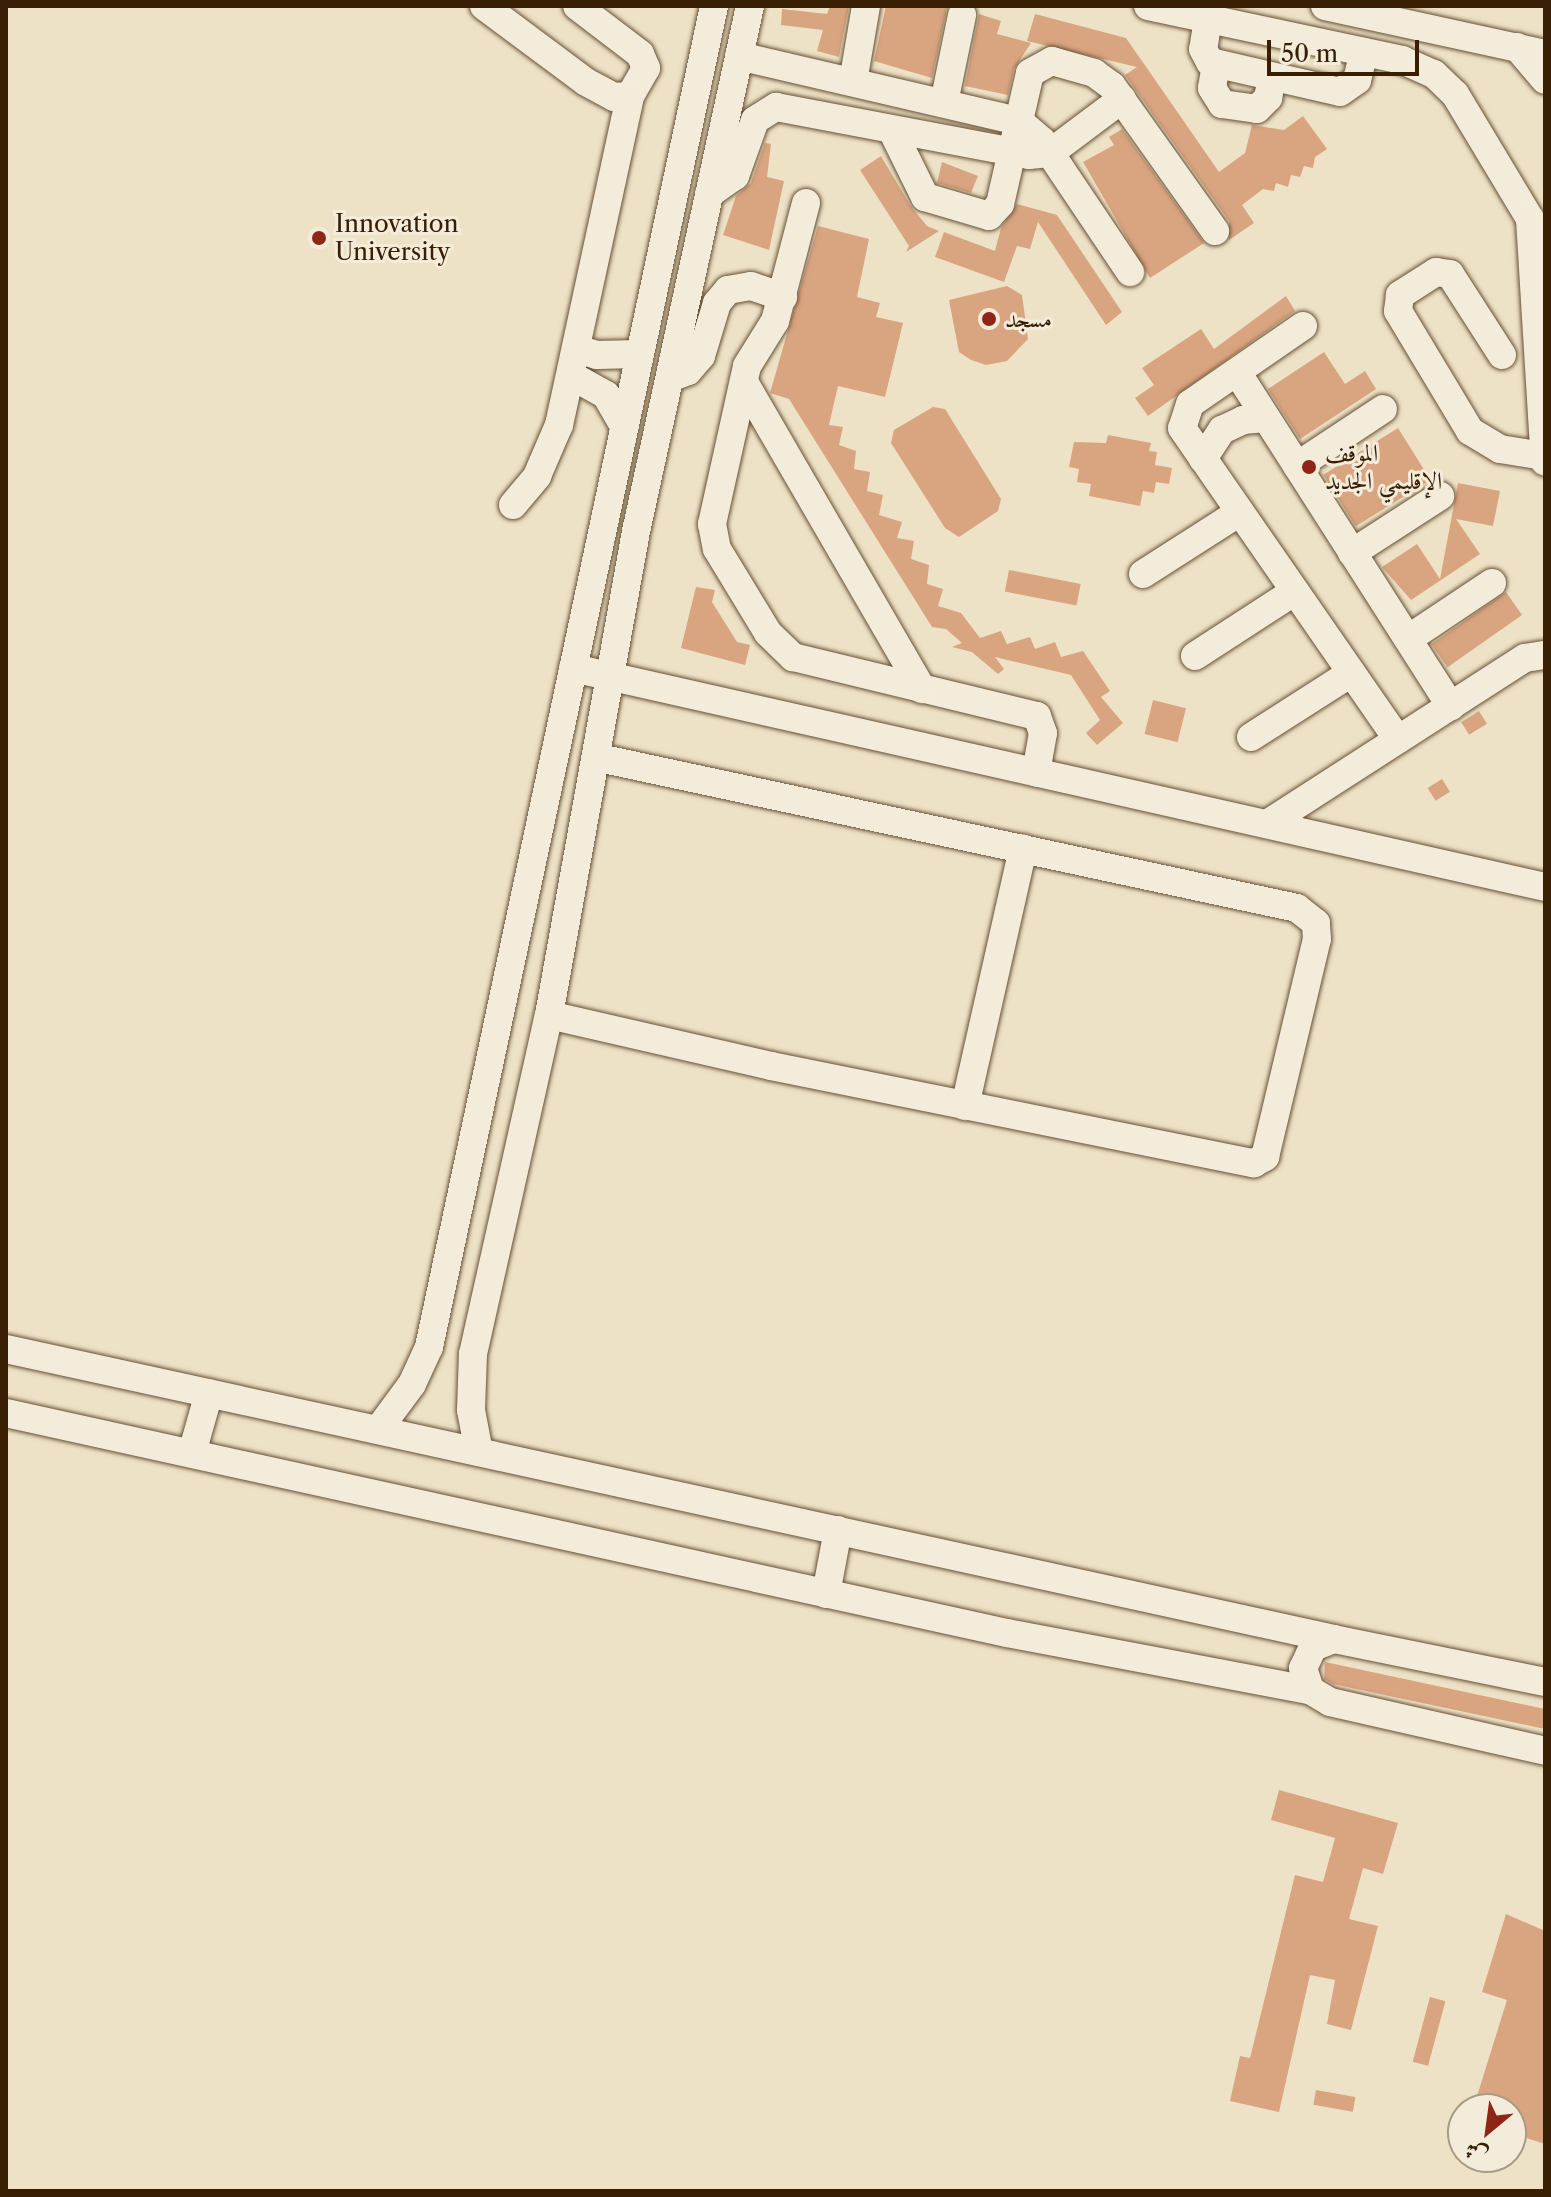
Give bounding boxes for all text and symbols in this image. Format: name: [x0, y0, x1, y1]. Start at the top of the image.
scale bar: [1271, 24, 1423, 74]
text: 50 m: [1281, 39, 1338, 68]
place label: Innovation University: [335, 210, 459, 266]
marker: Innovation University: [310, 229, 328, 247]
place label: مسجد: [1005, 305, 1052, 333]
marker: مسجد: [980, 310, 998, 328]
place label: الموقف الإقليمي الجديد: [1325, 439, 1442, 495]
marker: الموقف الإقليمي الجديد: [1300, 458, 1318, 476]
north arrow: [1447, 2093, 1527, 2173]
text: ش: [1460, 2136, 1492, 2170]

